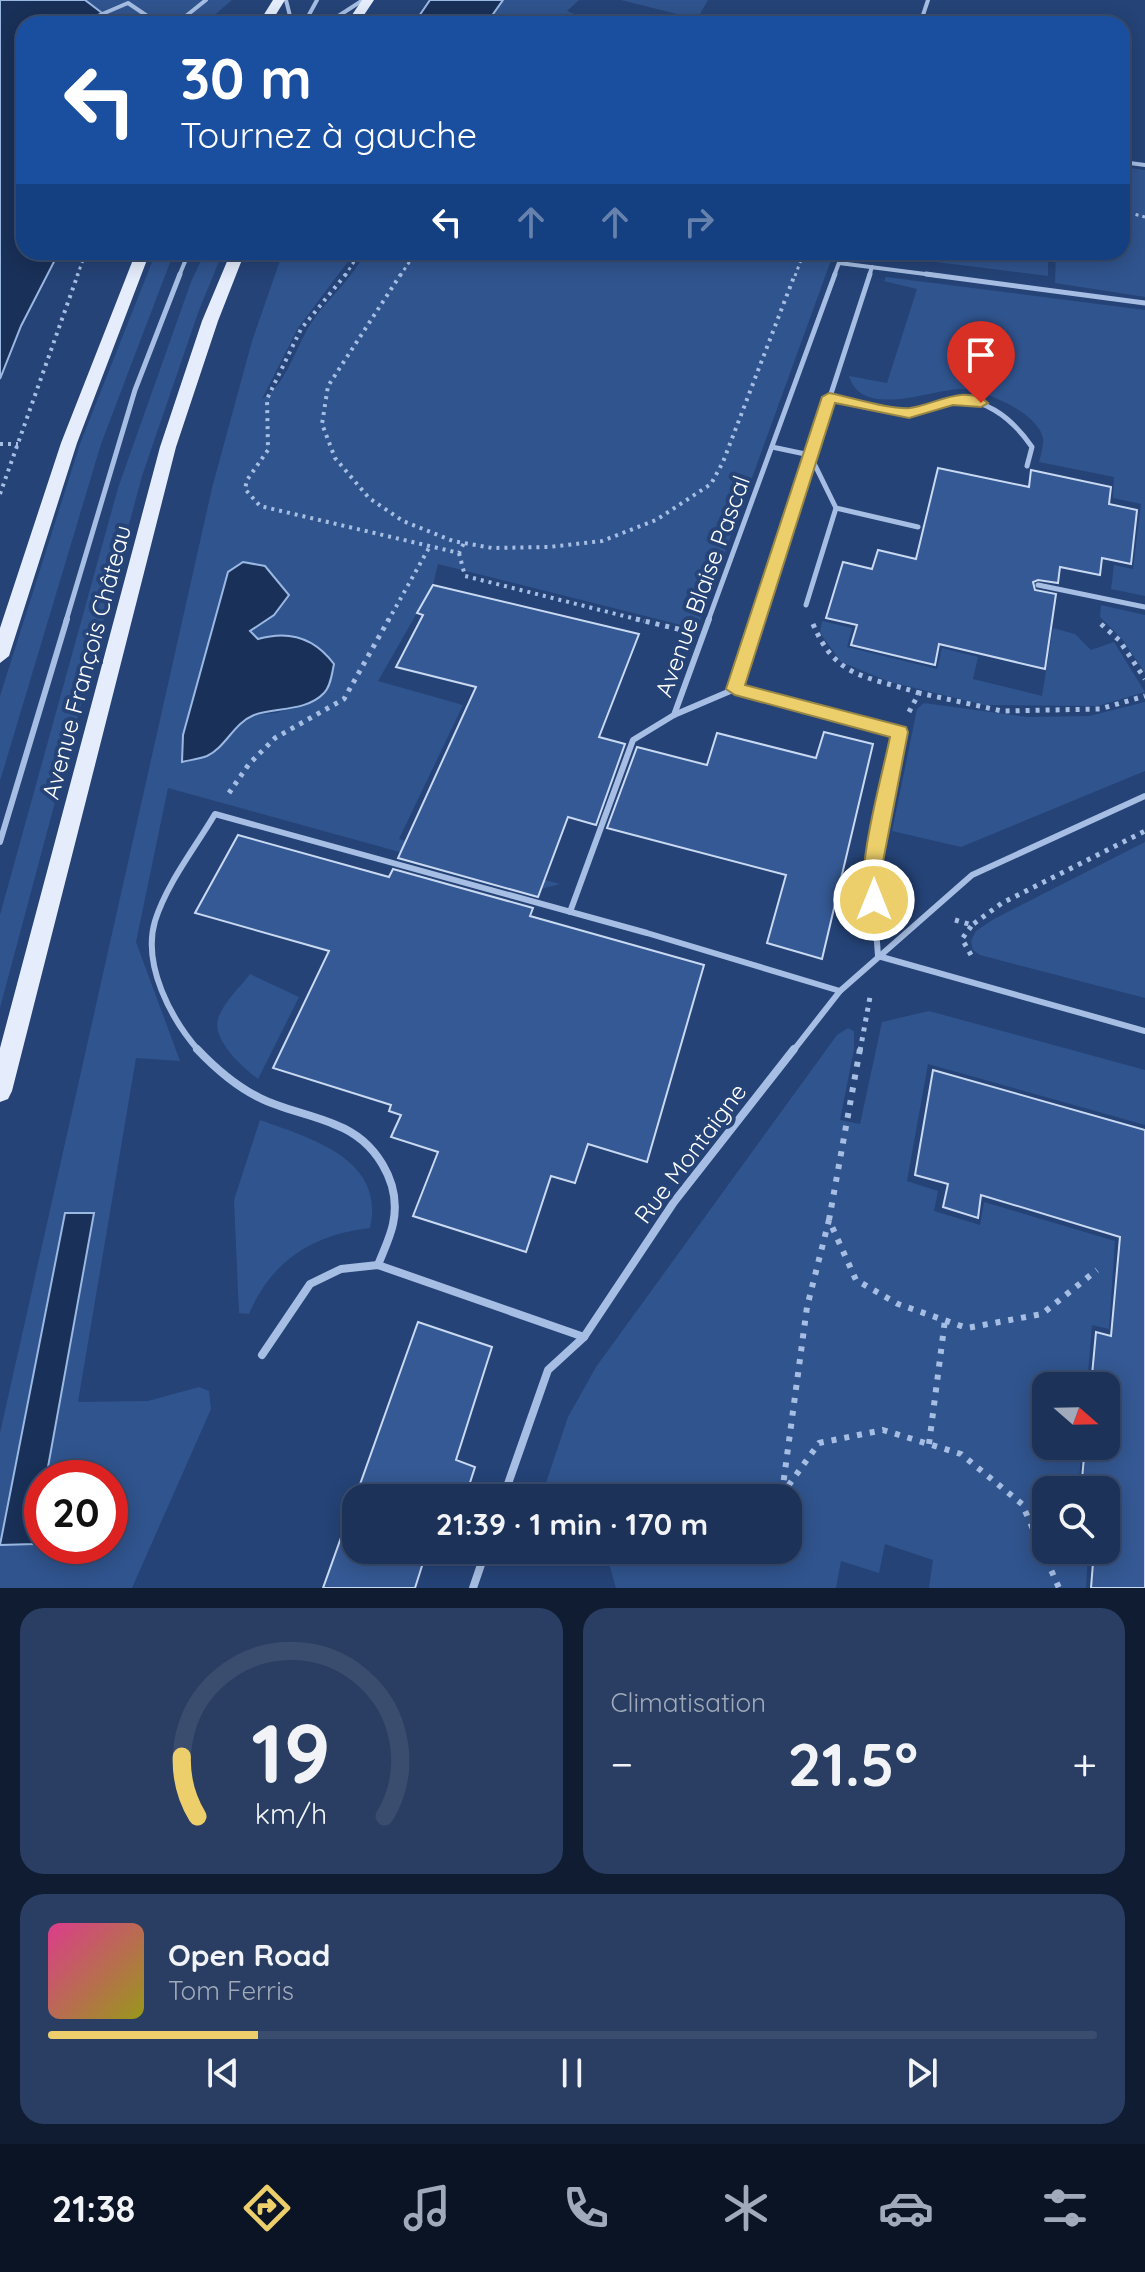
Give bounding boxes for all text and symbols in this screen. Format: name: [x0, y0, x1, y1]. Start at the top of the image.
text: 30 m: [180, 43, 312, 113]
icon: left: [48, 48, 152, 152]
text: Tournez à gauche: [180, 112, 477, 157]
icon: left: [425, 200, 469, 244]
icon: ahead: [509, 200, 553, 244]
icon: ahead: [593, 200, 637, 244]
icon: right: [677, 200, 721, 244]
pin: [947, 321, 1015, 403]
icon: arrive: [959, 333, 1003, 377]
street label: Avenue Blaise Pascal: [648, 471, 756, 701]
street label: Avenue François Château: [35, 522, 137, 802]
position arrow: [832, 858, 916, 942]
street label: Rue Montaigne: [627, 1077, 753, 1229]
north arrow: [1032, 1372, 1120, 1460]
map controls: [1032, 1372, 1120, 1564]
speed limit sign: 20: [24, 1460, 128, 1564]
button: search: [1032, 1476, 1120, 1564]
text: 21:39 · 1 min · 170 m: [436, 1505, 708, 1543]
text: Climatisation: [611, 1686, 766, 1719]
text: 19: [251, 1700, 331, 1804]
text: 21.5°: [788, 1726, 918, 1801]
text: −: [611, 1736, 633, 1791]
text: +: [1072, 1736, 1097, 1791]
text: km/h: [255, 1795, 328, 1831]
text: Open Road: [168, 1936, 330, 1974]
text: Tom Ferris: [168, 1974, 294, 2007]
icon: previous: [201, 2051, 245, 2095]
icon: pause: [550, 2051, 594, 2095]
icon: next: [900, 2051, 944, 2095]
icon: directions: [239, 2180, 295, 2236]
icon: music: [399, 2180, 455, 2236]
icon: phone: [558, 2180, 614, 2236]
icon: climate: [718, 2180, 774, 2236]
icon: car: [878, 2180, 934, 2236]
icon: filters: [1037, 2180, 1093, 2236]
text: 21:38: [52, 2186, 135, 2231]

